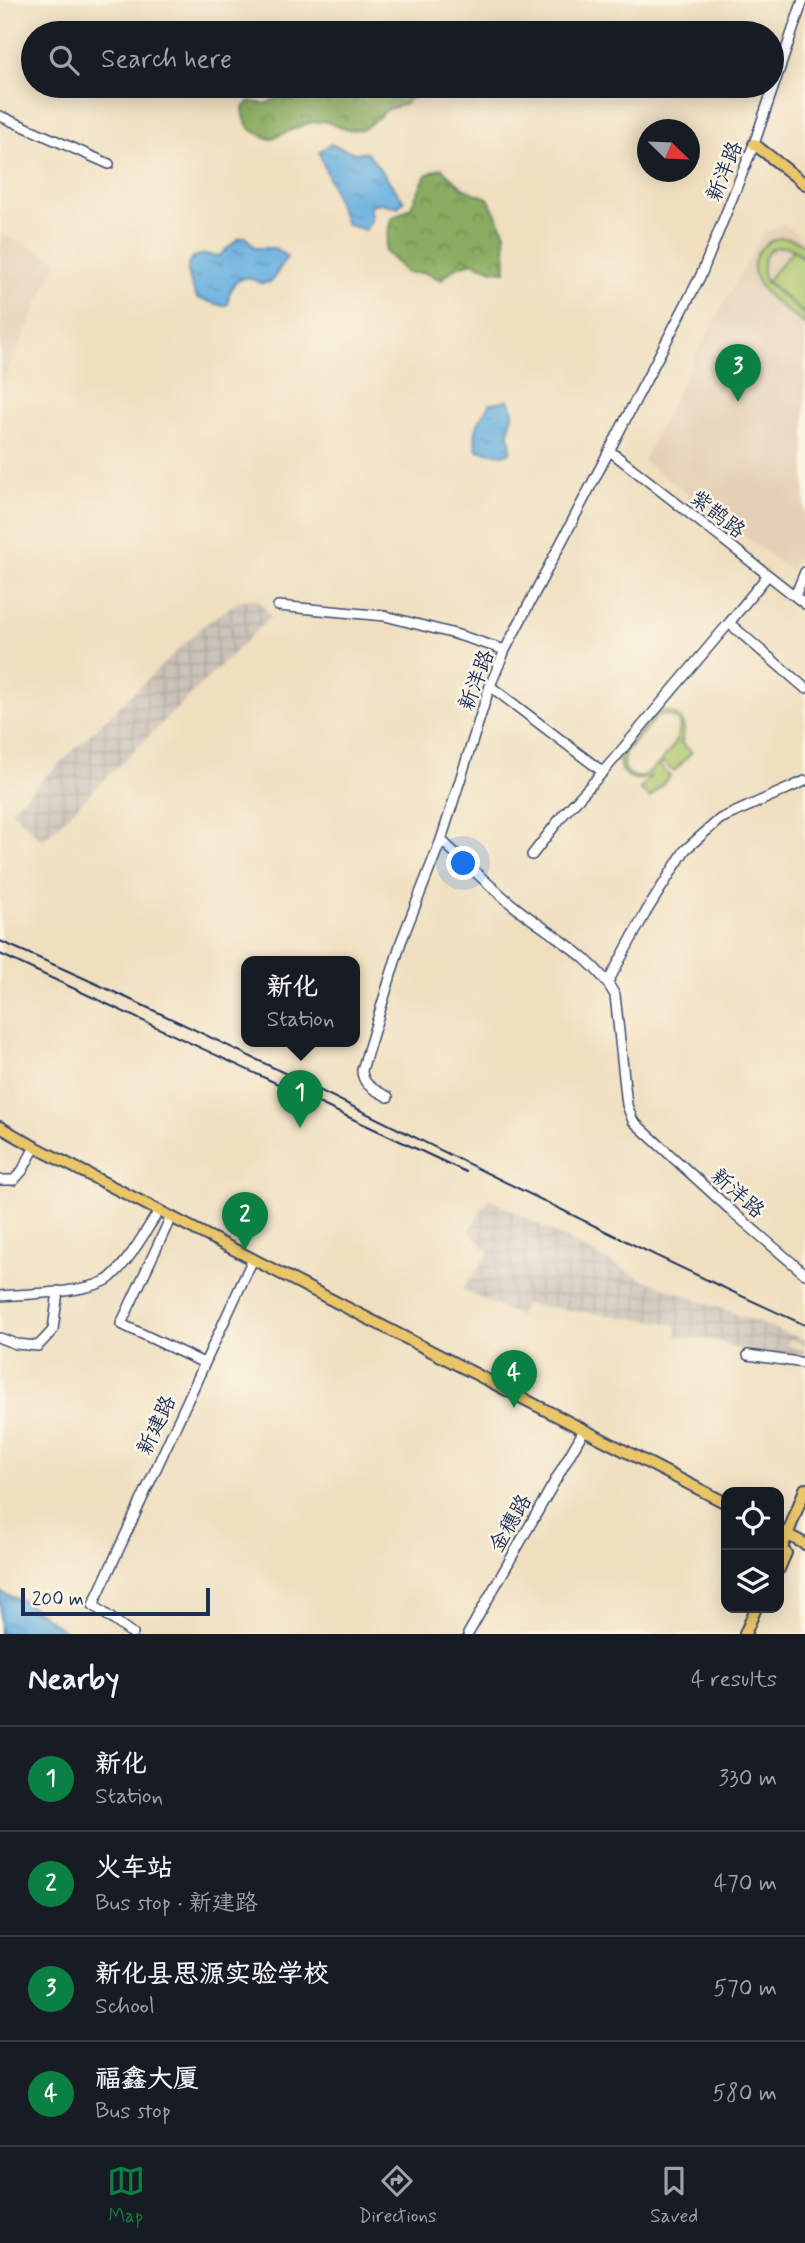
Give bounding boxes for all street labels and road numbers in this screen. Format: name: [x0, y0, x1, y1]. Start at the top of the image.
street label: 新洋路: [700, 137, 750, 206]
street label: 紫鹊路: [684, 484, 751, 545]
street label: 新洋路: [453, 646, 501, 715]
street label: 新洋路: [704, 1163, 770, 1225]
street label: 新建路: [131, 1391, 183, 1460]
street label: 金穗路: [483, 1489, 539, 1558]

